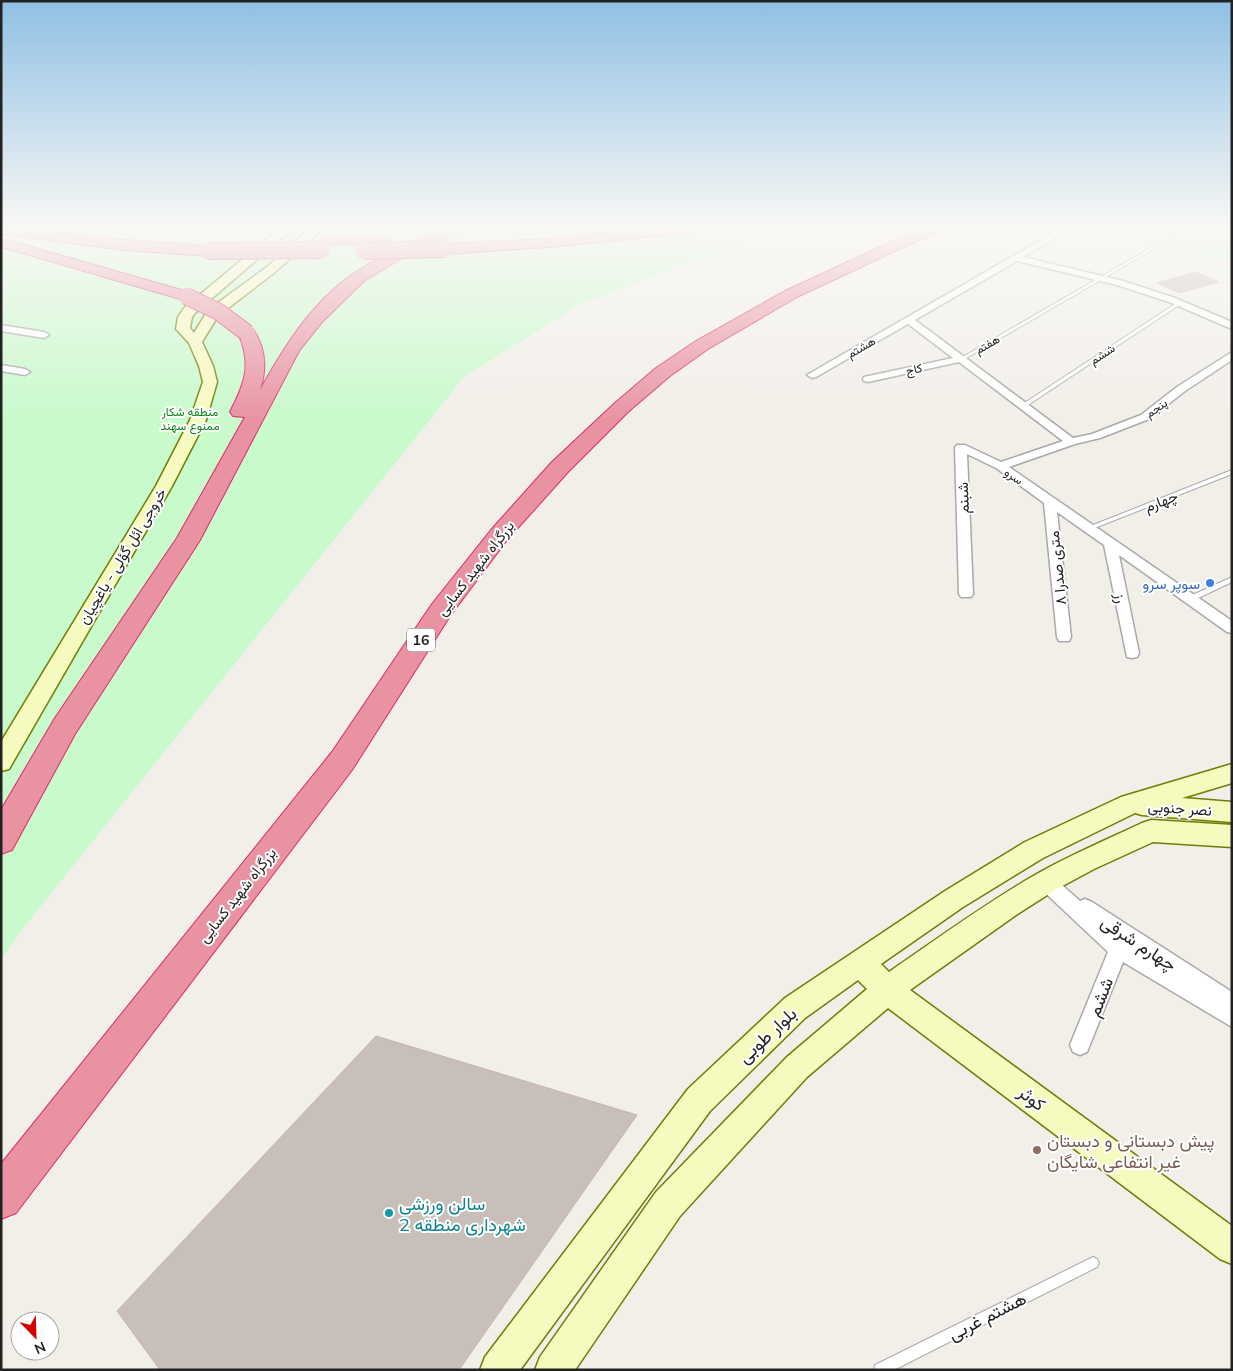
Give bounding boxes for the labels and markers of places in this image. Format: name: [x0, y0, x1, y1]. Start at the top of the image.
place label: سوپر سرو: [1143, 574, 1200, 594]
marker: سوپر سرو: [1204, 577, 1216, 589]
place label: پیش دبستانی و دبستان غیر انتفاعی شایگان: [1047, 1129, 1215, 1173]
marker: پیش دبستانی و دبستان غیر انتفاعی شایگان: [1031, 1144, 1043, 1156]
place label: سالن ورزشی شهرداری منطقه 2: [399, 1192, 526, 1236]
marker: سالن ورزشی شهرداری منطقه 2: [383, 1207, 395, 1219]

